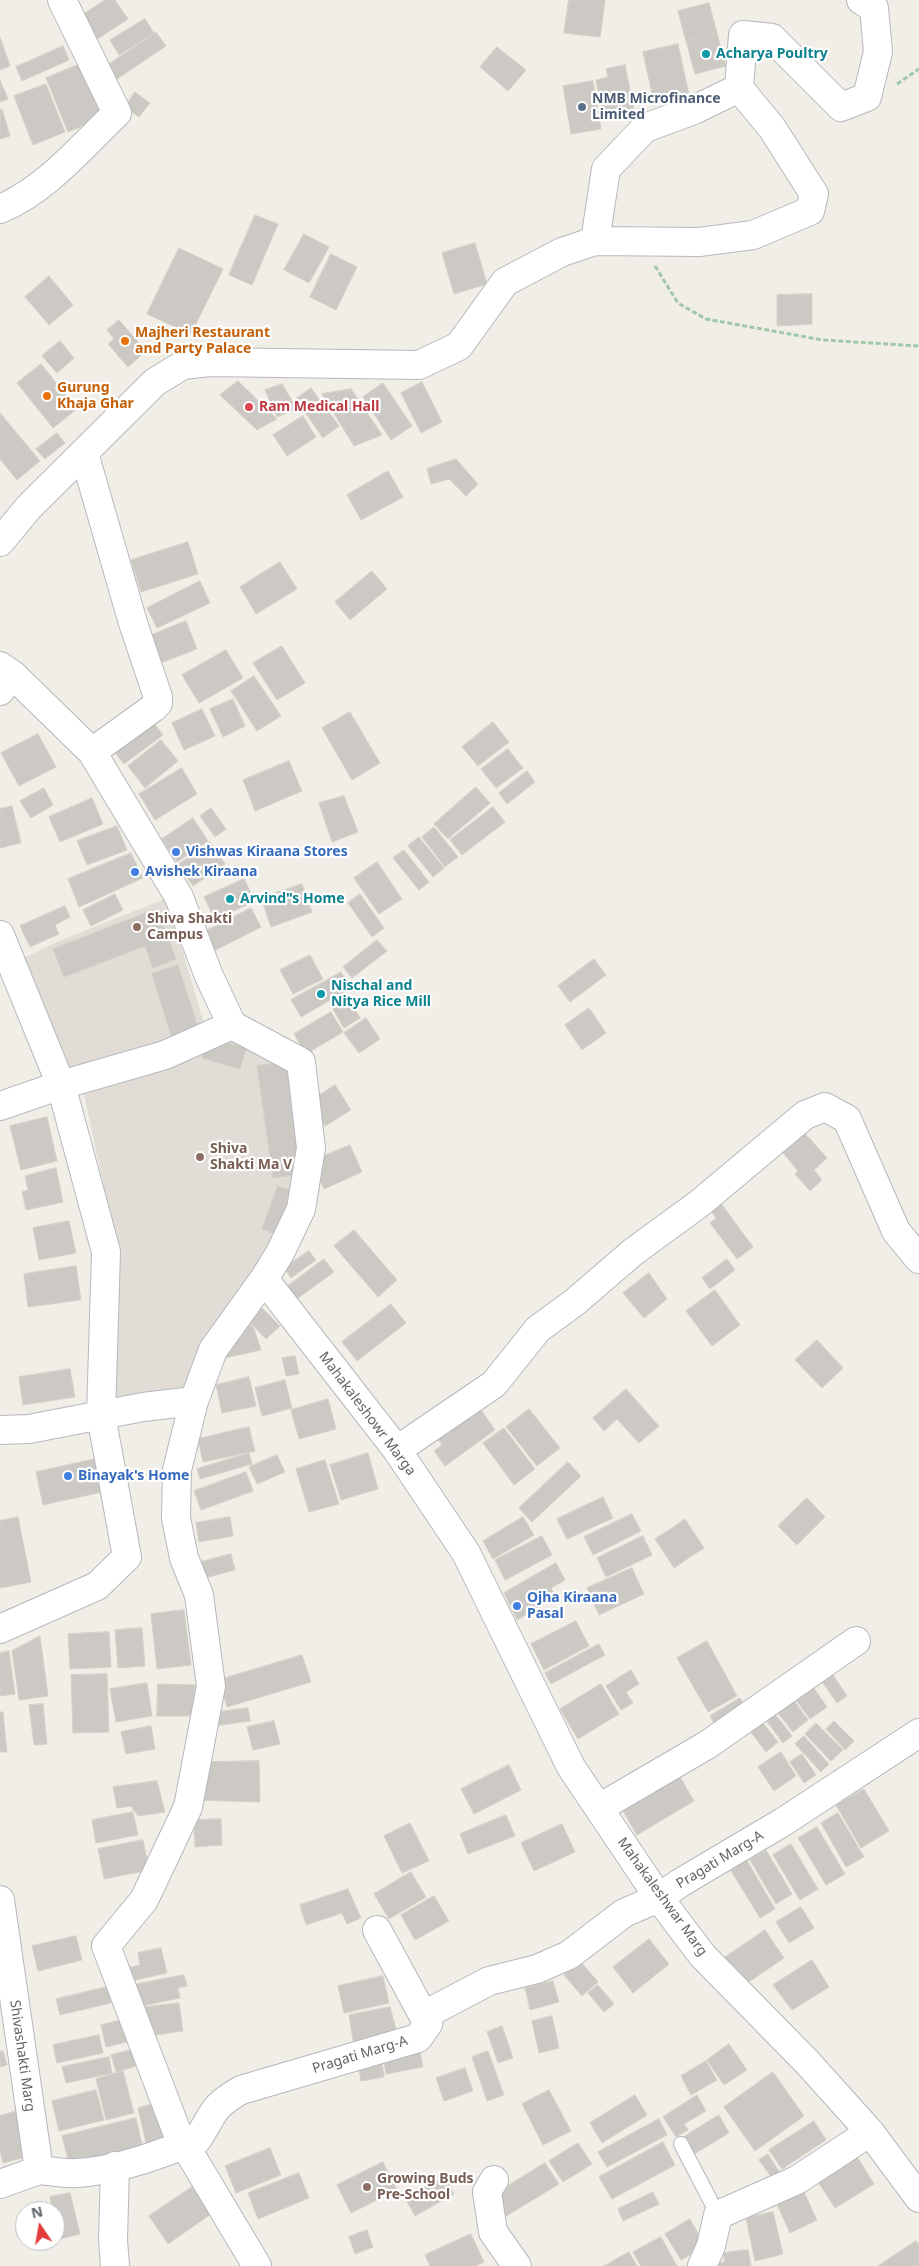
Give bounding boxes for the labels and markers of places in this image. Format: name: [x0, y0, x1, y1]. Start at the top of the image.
place label: Acharya Poultry: [716, 46, 828, 62]
marker: Acharya Poultry: [700, 48, 712, 60]
place label: NMB Microfinance Limited: [592, 91, 721, 124]
marker: NMB Microfinance Limited: [576, 101, 588, 113]
place label: Majheri Restaurant and Party Palace: [135, 325, 270, 358]
marker: Majheri Restaurant and Party Palace: [119, 335, 131, 347]
place label: Gurung Khaja Ghar: [57, 380, 134, 412]
marker: Gurung Khaja Ghar: [41, 390, 53, 402]
place label: Ram Medical Hall: [259, 399, 379, 415]
marker: Ram Medical Hall: [243, 401, 255, 413]
place label: Vishwas Kiraana Stores: [186, 844, 348, 860]
marker: Vishwas Kiraana Stores: [170, 846, 182, 858]
place label: Avishek Kiraana: [145, 864, 257, 880]
marker: Avishek Kiraana: [129, 866, 141, 878]
place label: Arvind"s Home: [240, 891, 344, 907]
marker: Arvind"s Home: [224, 893, 236, 905]
place label: Shiva Shakti Campus: [147, 911, 232, 944]
marker: Shiva Shakti Campus: [131, 921, 143, 933]
place label: Nischal and Nitya Rice Mill: [331, 978, 431, 1010]
marker: Nischal and Nitya Rice Mill: [315, 988, 327, 1000]
place label: Shiva Shakti Ma V: [210, 1141, 292, 1174]
marker: Shiva Shakti Ma V: [194, 1151, 206, 1163]
place label: Binayak's Home: [78, 1468, 189, 1484]
marker: Binayak's Home: [62, 1470, 74, 1482]
place label: Ojha Kiraana Pasal: [527, 1590, 617, 1622]
marker: Ojha Kiraana Pasal: [511, 1600, 523, 1612]
place label: Growing Buds Pre-School: [377, 2171, 474, 2204]
marker: Growing Buds Pre-School: [361, 2181, 373, 2193]

